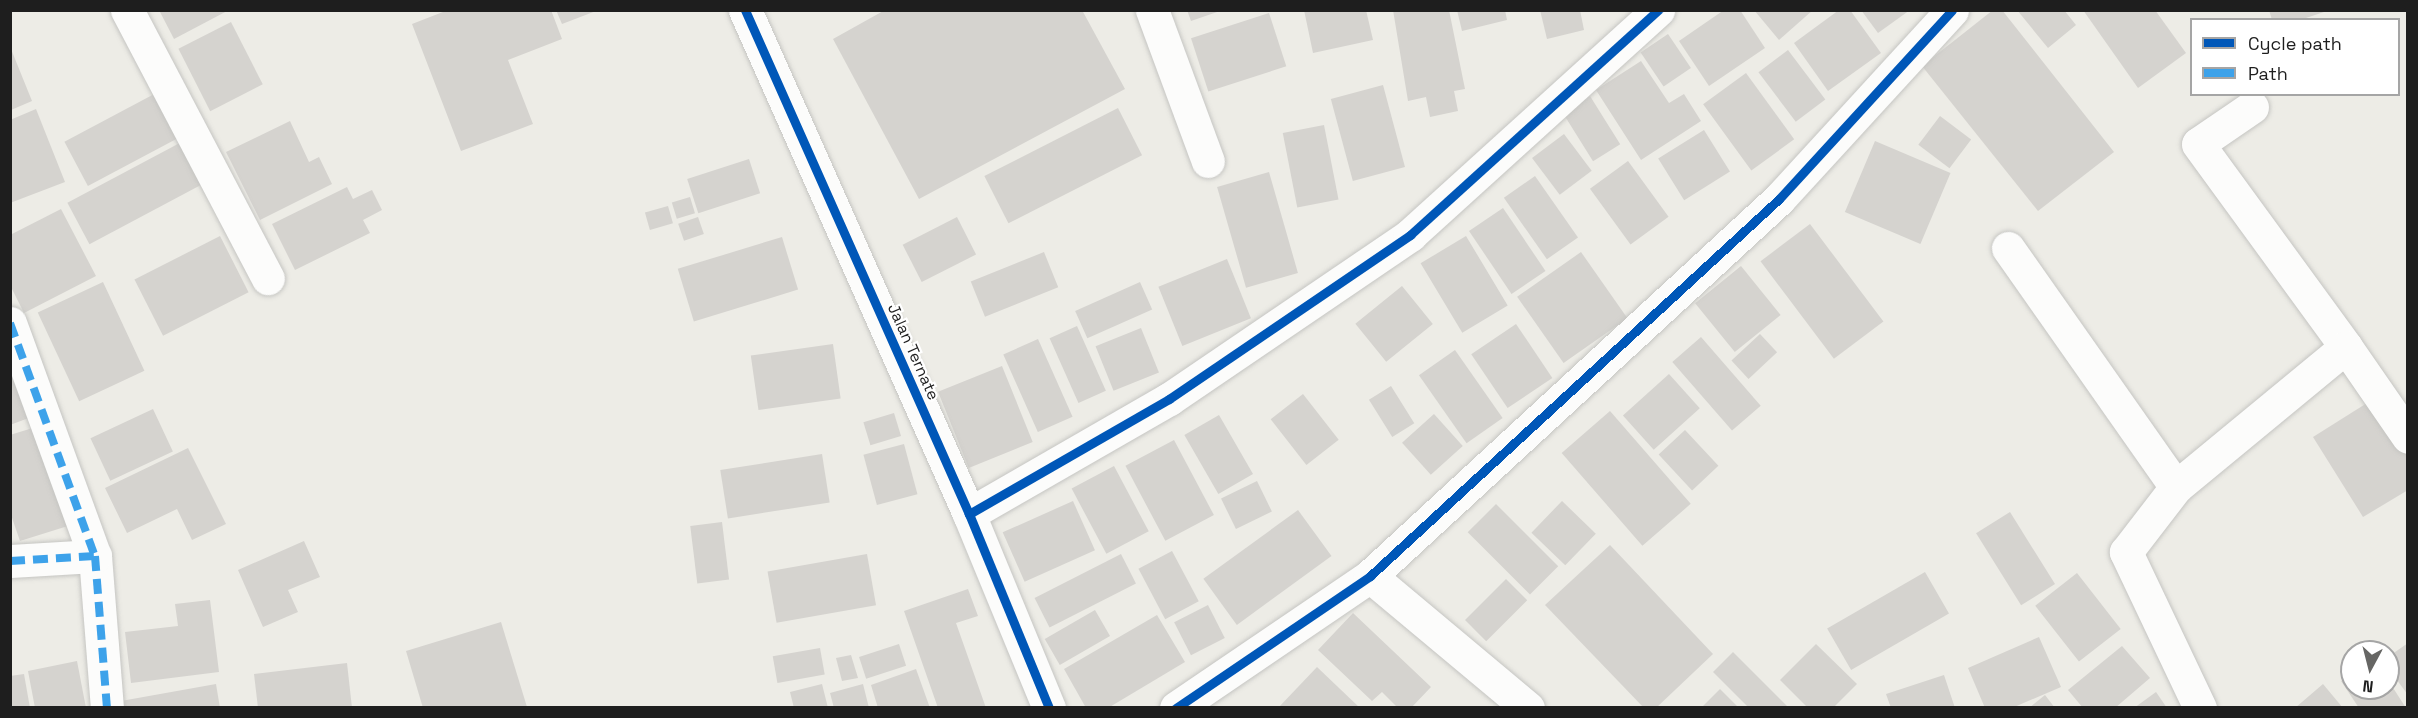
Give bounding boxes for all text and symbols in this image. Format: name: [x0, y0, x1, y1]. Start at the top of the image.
legend: [2190, 18, 2400, 96]
text: Cycle path: [2248, 32, 2342, 55]
text: Path: [2248, 62, 2288, 85]
street label: Jalan Ternate: [883, 301, 943, 403]
north arrow: [2340, 640, 2400, 700]
text: N: [2361, 675, 2375, 697]

